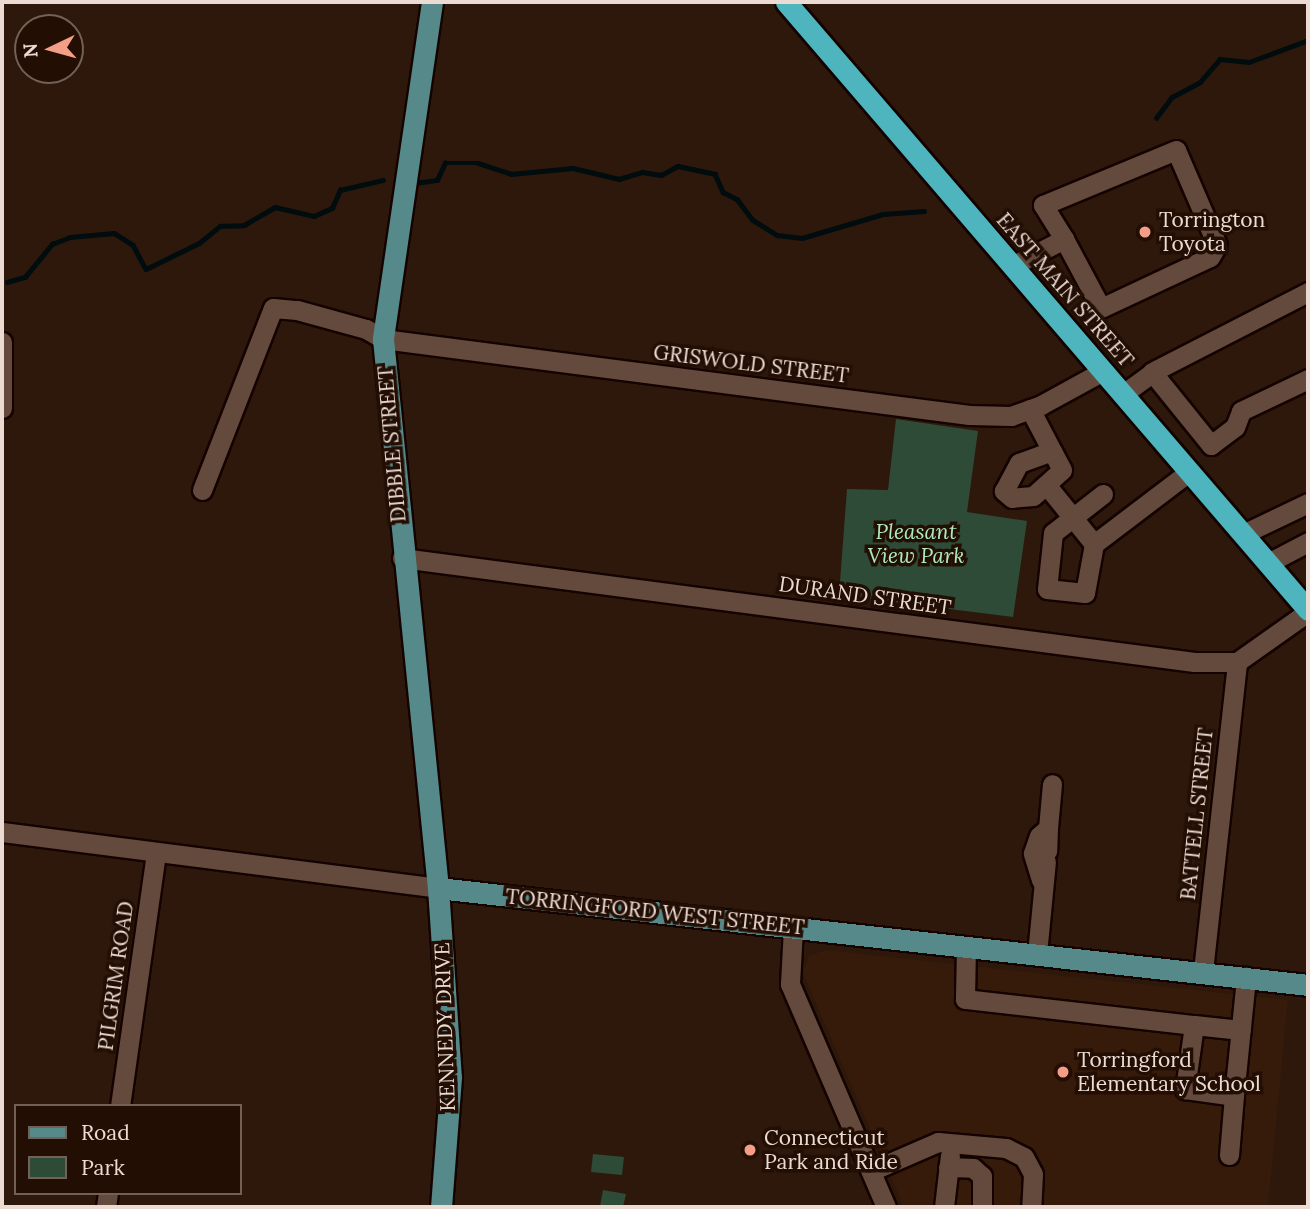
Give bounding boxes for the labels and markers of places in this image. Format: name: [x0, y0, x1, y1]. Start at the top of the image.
place label: Torrington Toyota: [1159, 207, 1265, 257]
marker: Torrington Toyota: [1137, 224, 1153, 240]
place label: Torringford Elementary School: [1077, 1047, 1261, 1097]
marker: Torringford Elementary School: [1055, 1064, 1071, 1080]
place label: Connecticut Park and Ride: [764, 1125, 898, 1175]
marker: Connecticut Park and Ride: [742, 1142, 758, 1158]

